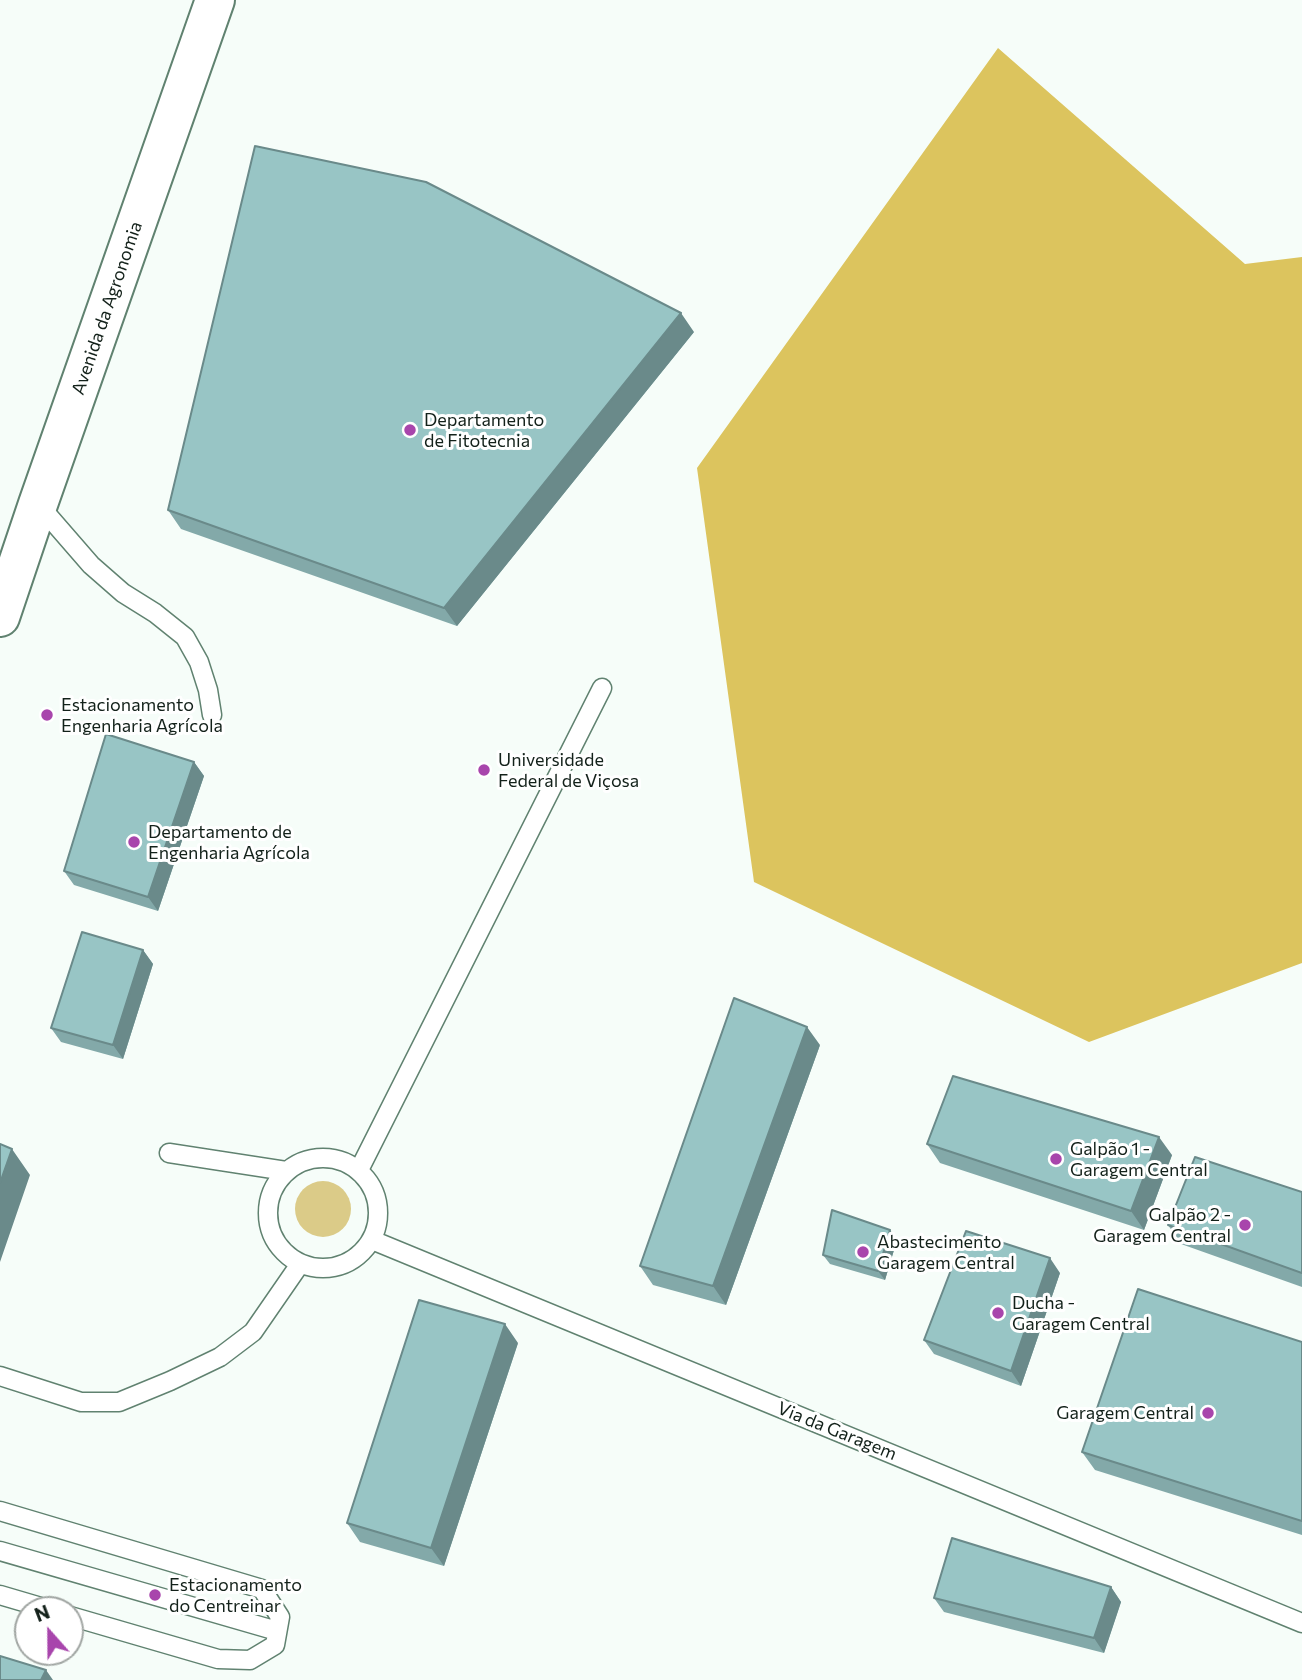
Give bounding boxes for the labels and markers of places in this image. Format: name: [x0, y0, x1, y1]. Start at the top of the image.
place label: Departamento de Fitotecnia: [424, 409, 544, 452]
marker: Departamento de Fitotecnia: [402, 422, 418, 438]
place label: Estacionamento Engenharia Agrícola: [61, 694, 223, 736]
marker: Estacionamento Engenharia Agrícola: [39, 707, 55, 723]
place label: Universidade Federal de Viçosa: [498, 749, 639, 792]
marker: Universidade Federal de Viçosa: [476, 762, 492, 778]
place label: Departamento de Engenharia Agrícola: [148, 821, 310, 864]
marker: Departamento de Engenharia Agrícola: [126, 834, 142, 850]
place label: Galpão 1 - Garagem Central: [1070, 1138, 1208, 1180]
marker: Galpão 1 - Garagem Central: [1048, 1151, 1064, 1167]
place label: Galpão 2 - Garagem Central: [1093, 1204, 1231, 1246]
marker: Galpão 2 - Garagem Central: [1237, 1217, 1253, 1233]
place label: Abastecimento Garagem Central: [877, 1231, 1015, 1274]
marker: Abastecimento Garagem Central: [855, 1244, 871, 1260]
place label: Ducha - Garagem Central: [1012, 1292, 1150, 1334]
marker: Ducha - Garagem Central: [990, 1305, 1006, 1321]
place label: Garagem Central: [1056, 1402, 1194, 1424]
marker: Garagem Central: [1200, 1405, 1216, 1421]
place label: Estacionamento do Centreinar: [169, 1574, 302, 1616]
marker: Estacionamento do Centreinar: [147, 1587, 163, 1603]

